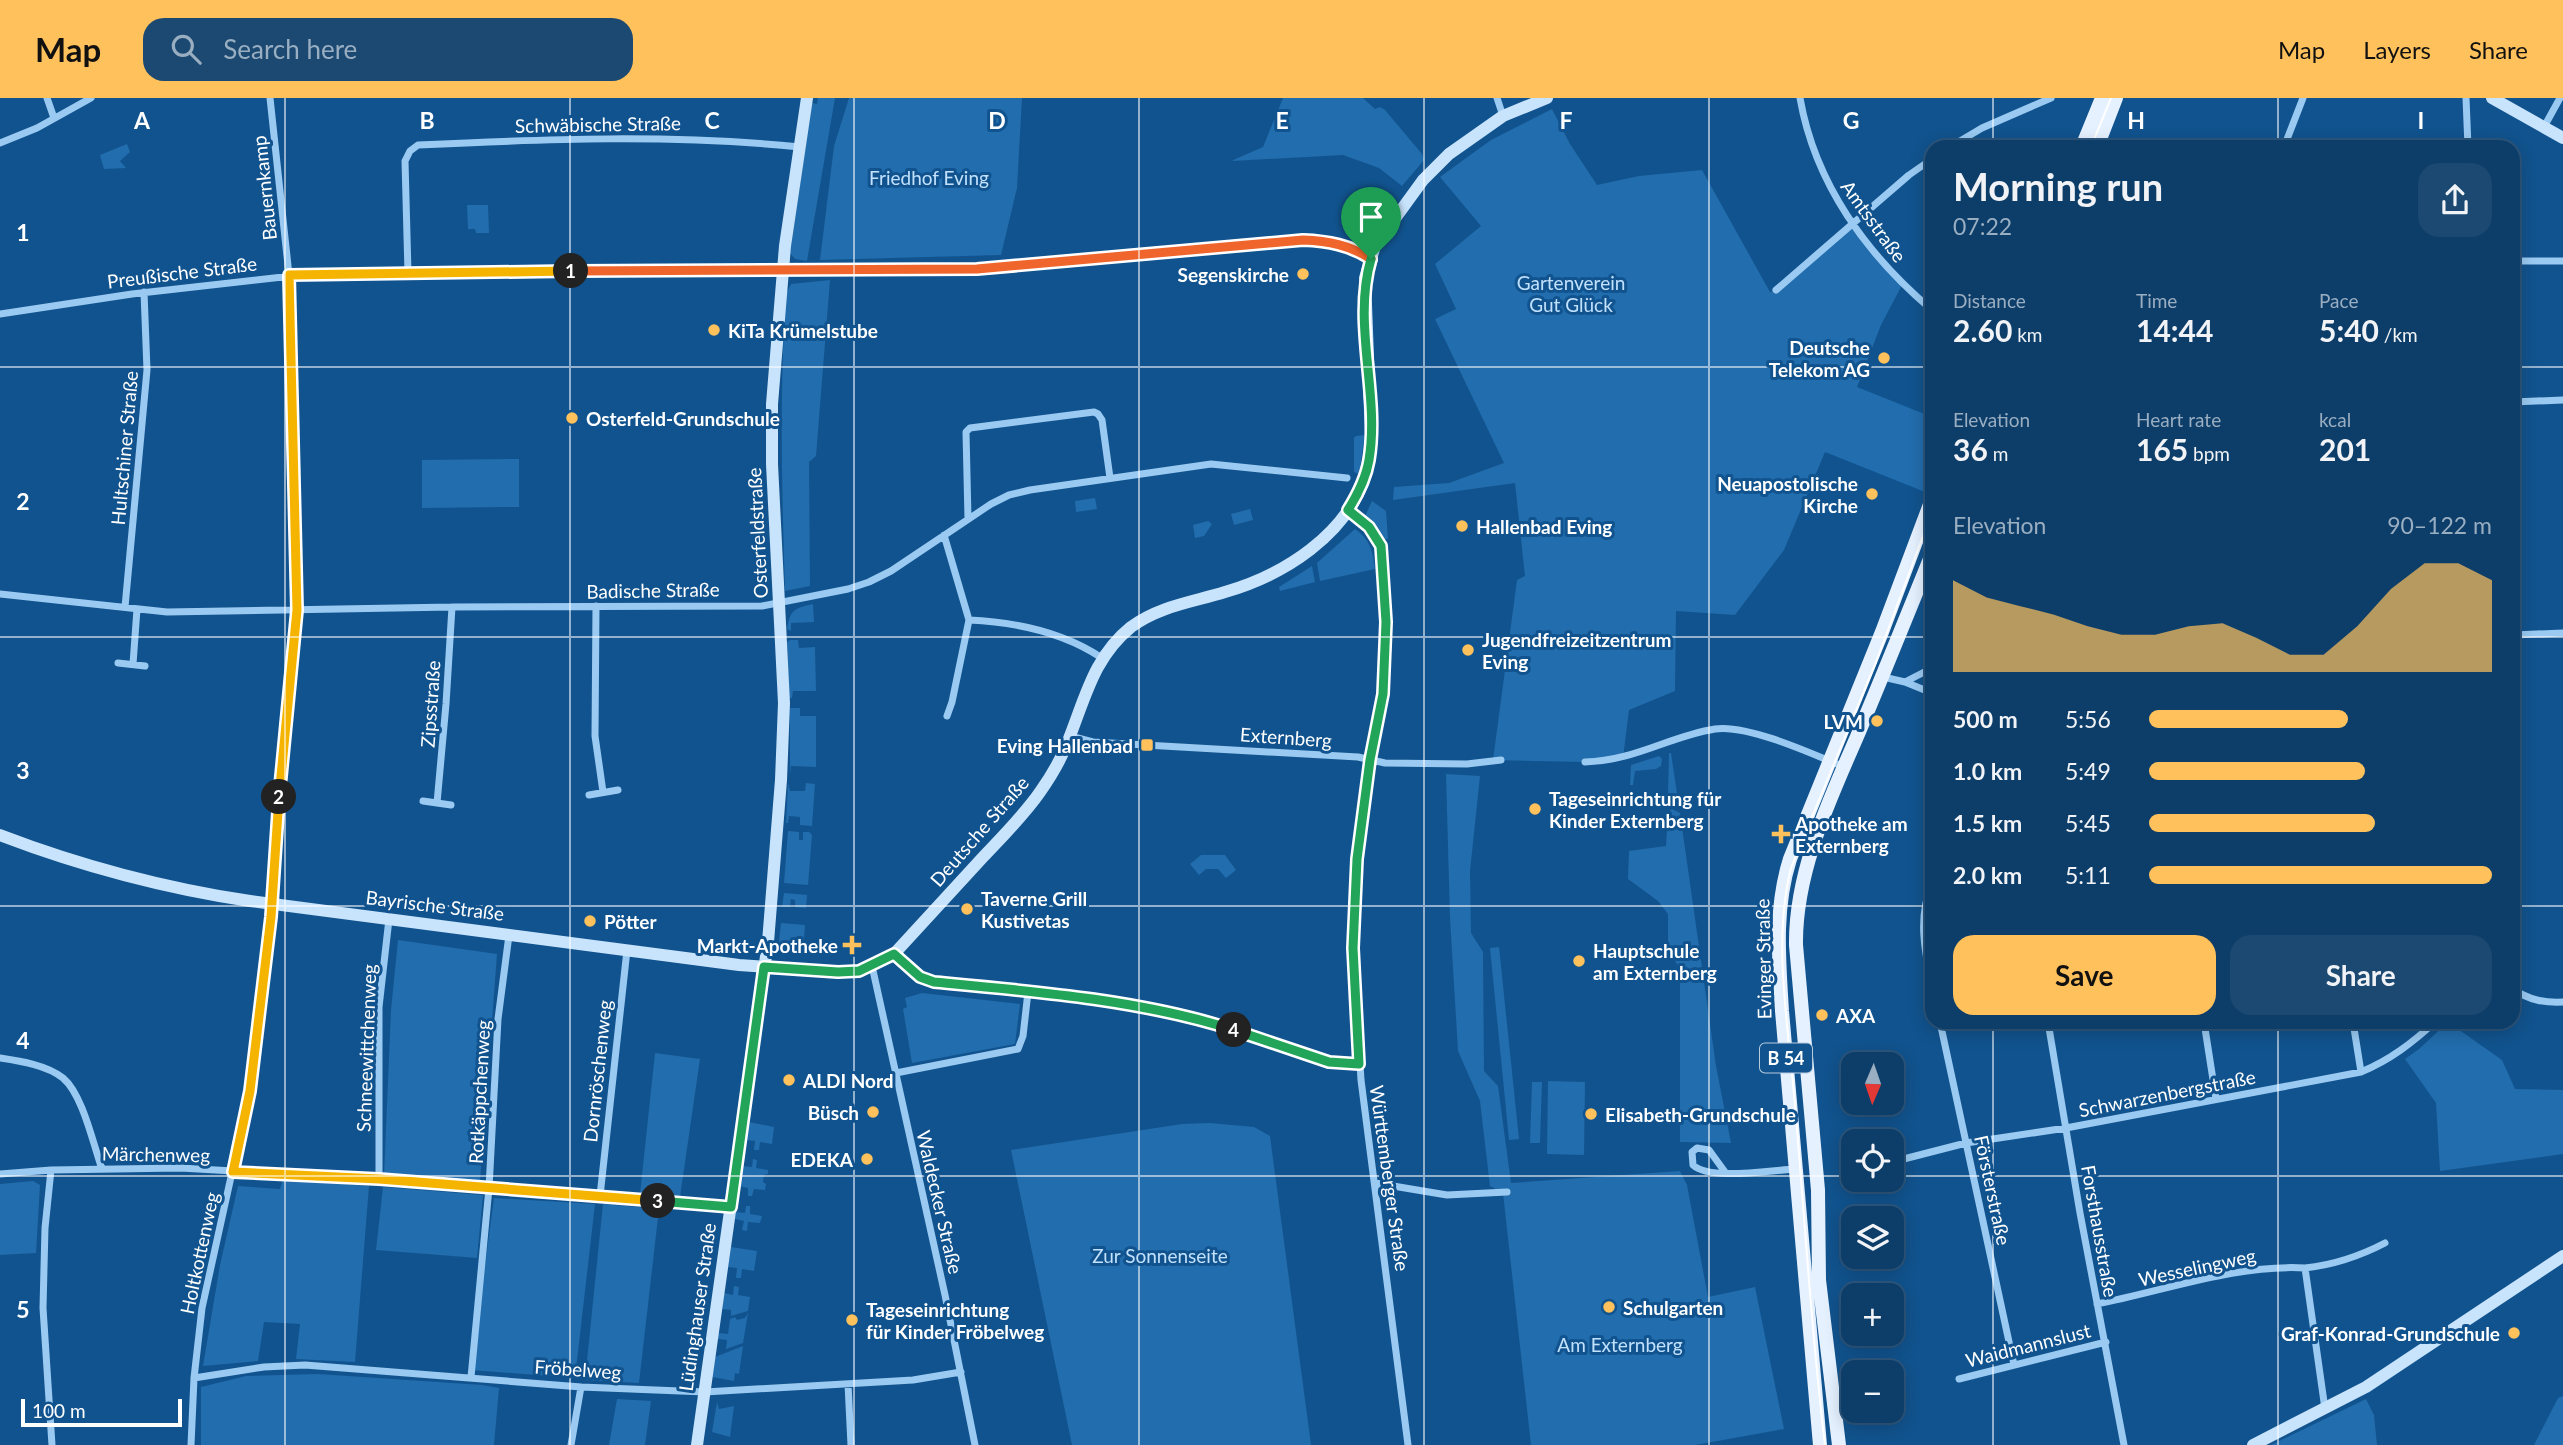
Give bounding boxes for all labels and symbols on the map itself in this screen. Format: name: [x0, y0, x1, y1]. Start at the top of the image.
text: A: [133, 106, 151, 134]
text: B: [419, 106, 435, 134]
text: C: [704, 106, 720, 134]
text: D: [988, 106, 1006, 134]
text: E: [1275, 106, 1289, 134]
text: F: [1559, 106, 1573, 134]
text: G: [1843, 106, 1859, 134]
text: H: [2127, 106, 2145, 134]
text: I: [2418, 106, 2424, 134]
street label: Schwäbische Straße: [515, 111, 681, 137]
street label: Bauernkamp: [247, 135, 281, 241]
park label: Friedhof Eving: [869, 166, 989, 189]
street label: Amtsstraße: [1837, 176, 1911, 266]
pin: [1341, 187, 1401, 259]
text: 1: [16, 218, 30, 246]
street label: Preußische Straße: [106, 251, 258, 293]
pin: 1: [554, 254, 588, 288]
place label: Segenskirche: [1178, 263, 1289, 286]
marker: Segenskirche: [1295, 266, 1311, 282]
park label: Gartenverein Gut Glück: [1517, 271, 1625, 316]
place label: KiTa Krümelstube: [728, 319, 878, 342]
marker: KiTa Krümelstube: [706, 322, 722, 338]
place label: Deutsche Telekom AG: [1769, 336, 1870, 381]
marker: Deutsche Telekom AG: [1876, 350, 1892, 366]
street label: Hultschiner Straße: [106, 370, 142, 526]
place label: Osterfeld-Grundschule: [586, 407, 780, 430]
marker: Osterfeld-Grundschule: [564, 410, 580, 426]
street label: Osterfeldstraße: [742, 467, 772, 599]
place label: Neuapostolische Kirche: [1717, 472, 1858, 517]
marker: Neuapostolische Kirche: [1864, 486, 1880, 502]
text: 2: [16, 487, 30, 515]
place label: Hallenbad Eving: [1476, 515, 1612, 538]
marker: Hallenbad Eving: [1454, 518, 1470, 534]
street label: Badische Straße: [586, 577, 720, 603]
place label: Jugendfreizeitzentrum Eving: [1482, 628, 1671, 673]
marker: Jugendfreizeitzentrum Eving: [1460, 642, 1476, 658]
street label: Zipsstraße: [415, 660, 445, 748]
place label: LVM: [1824, 710, 1863, 733]
marker: LVM: [1869, 713, 1885, 729]
street label: Externberg: [1239, 722, 1333, 752]
place label: Eving Hallenbad: [997, 734, 1133, 757]
marker: Eving Hallenbad: [1139, 737, 1155, 753]
text: 3: [16, 756, 30, 784]
street label: Deutsche Straße: [925, 771, 1033, 891]
pin: 2: [262, 780, 296, 814]
place label: Tageseinrichtung für Kinder Externberg: [1549, 787, 1722, 832]
marker: Tageseinrichtung für Kinder Externberg: [1527, 801, 1543, 817]
place label: Apotheke am Externberg: [1794, 812, 1908, 857]
marker: Apotheke am Externberg: [1773, 826, 1789, 842]
street label: Bayrische Straße: [364, 885, 506, 925]
place label: Taverne Grill Kustivetas: [981, 887, 1087, 932]
street label: Evinger Straße: [1750, 899, 1776, 1019]
marker: Taverne Grill Kustivetas: [959, 901, 975, 917]
place label: Pötter: [604, 910, 657, 933]
marker: Pötter: [582, 913, 598, 929]
place label: Markt-Apotheke: [697, 934, 838, 957]
marker: Markt-Apotheke: [844, 937, 860, 953]
place label: Hauptschule am Externberg: [1593, 939, 1717, 984]
marker: Hauptschule am Externberg: [1571, 953, 1587, 969]
street label: Schneewittchenweg: [352, 964, 380, 1132]
street label: Dornröschenweg: [578, 999, 616, 1143]
place label: AXA: [1835, 1004, 1876, 1027]
marker: AXA: [1814, 1007, 1830, 1023]
pin: 4: [1216, 1012, 1252, 1048]
street label: Rotkäppchenweg: [464, 1019, 494, 1165]
text: 4: [16, 1026, 30, 1054]
road number: B 54: [1760, 1043, 1812, 1072]
north arrow: [1841, 1052, 1904, 1115]
street label: Schwarzenbergstraße: [2077, 1065, 2257, 1121]
place label: ALDI Nord: [802, 1069, 894, 1092]
marker: ALDI Nord: [781, 1072, 797, 1088]
street label: Württemberger Straße: [1366, 1084, 1414, 1272]
place label: Büsch: [808, 1101, 859, 1124]
place label: Elisabeth-Grundschule: [1605, 1103, 1796, 1126]
marker: Büsch: [865, 1104, 881, 1120]
marker: Elisabeth-Grundschule: [1583, 1106, 1599, 1122]
street label: Waldecker Straße: [912, 1128, 968, 1276]
street label: Försterstraße: [1970, 1133, 2016, 1247]
street label: Märchenweg: [102, 1142, 210, 1166]
place label: EDEKA: [790, 1148, 854, 1171]
marker: EDEKA: [859, 1151, 875, 1167]
street label: Forsthausstraße: [2077, 1163, 2123, 1299]
pin: 3: [640, 1184, 676, 1218]
street label: Holtkottenweg: [175, 1190, 223, 1316]
street label: Lüdinghauser Straße: [674, 1221, 720, 1393]
street label: Wesselingweg: [2136, 1243, 2258, 1291]
park label: Zur Sonnenseite: [1092, 1244, 1228, 1267]
text: 5: [16, 1295, 30, 1323]
place label: Schulgarten: [1623, 1296, 1723, 1319]
place label: Tageseinrichtung für Kinder Fröbelweg: [866, 1298, 1044, 1343]
marker: Schulgarten: [1601, 1299, 1617, 1315]
marker: Tageseinrichtung für Kinder Fröbelweg: [844, 1312, 860, 1328]
street label: Waidmannslust: [1963, 1318, 2093, 1372]
place label: Graf-Konrad-Grundschule: [2281, 1322, 2500, 1345]
marker: Graf-Konrad-Grundschule: [2506, 1325, 2522, 1341]
park label: Am Externberg: [1557, 1333, 1683, 1356]
street label: Fröbelweg: [534, 1354, 622, 1384]
scale bar: [21, 1396, 182, 1428]

